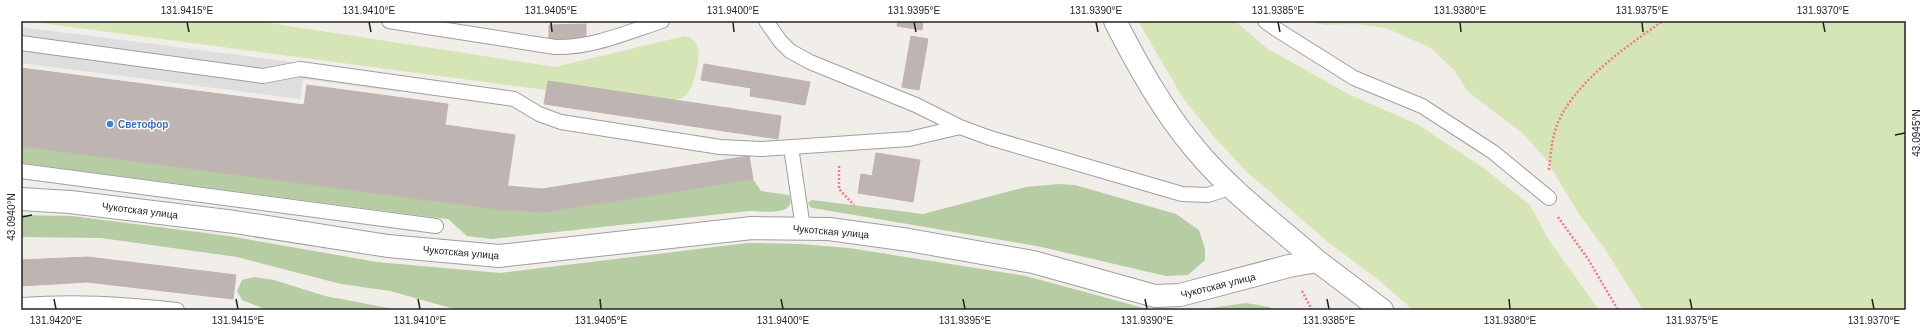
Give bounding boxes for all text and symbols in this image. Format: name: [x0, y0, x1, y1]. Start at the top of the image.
text: 131.9415°E: [161, 5, 214, 16]
text: 131.9410°E: [343, 5, 396, 16]
text: 131.9405°E: [525, 5, 578, 16]
text: 131.9400°E: [707, 5, 760, 16]
text: 131.9395°E: [888, 5, 941, 16]
text: 131.9390°E: [1070, 5, 1123, 16]
text: 131.9385°E: [1252, 5, 1305, 16]
text: 131.9380°E: [1434, 5, 1487, 16]
text: 131.9375°E: [1616, 5, 1669, 16]
text: 131.9370°E: [1797, 5, 1850, 16]
text: 43.0945°N: [1911, 109, 1922, 157]
marker: Светофор: [105, 119, 115, 129]
place label: Светофор: [118, 119, 168, 130]
text: 43.0940°N: [6, 193, 17, 241]
street label: Чукотская улица: [101, 200, 179, 221]
street label: Чукотская улица: [792, 223, 870, 240]
street label: Чукотская улица: [422, 244, 500, 261]
street label: Чукотская улица: [1180, 271, 1257, 300]
text: 131.9420°E: [30, 315, 83, 326]
text: 131.9415°E: [212, 315, 265, 326]
text: 131.9410°E: [394, 315, 447, 326]
text: 131.9405°E: [575, 315, 628, 326]
text: 131.9400°E: [757, 315, 810, 326]
text: 131.9395°E: [939, 315, 992, 326]
text: 131.9390°E: [1121, 315, 1174, 326]
text: 131.9385°E: [1303, 315, 1356, 326]
text: 131.9380°E: [1484, 315, 1537, 326]
text: 131.9375°E: [1666, 315, 1719, 326]
text: 131.9370°E: [1848, 315, 1901, 326]

